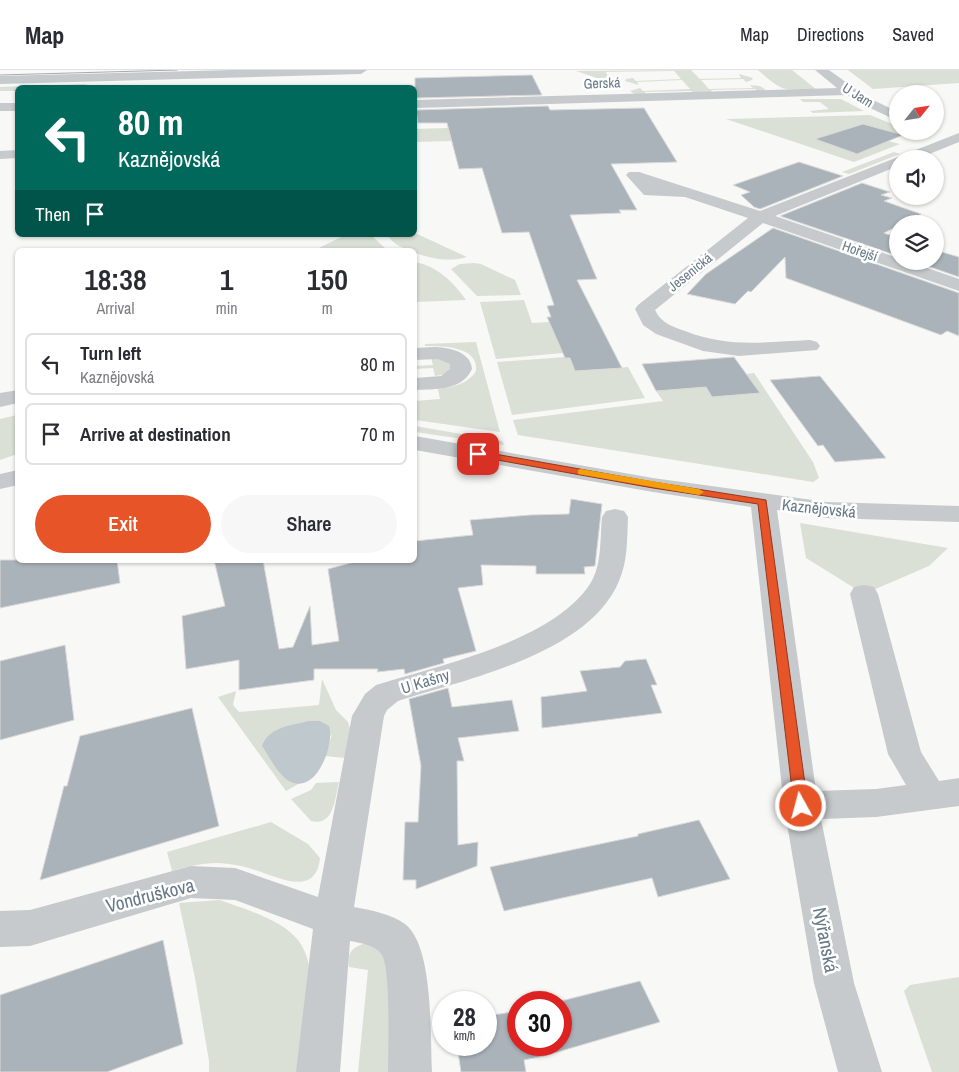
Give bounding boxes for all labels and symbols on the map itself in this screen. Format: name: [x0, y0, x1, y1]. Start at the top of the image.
street label: Gerská: [583, 73, 621, 93]
street label: U Jam: [839, 79, 877, 111]
north arrow: [889, 85, 944, 140]
street label: Hořejší: [840, 237, 881, 266]
street label: Jesenická: [664, 248, 716, 295]
pin: [457, 433, 499, 475]
street label: Kaznějovská: [781, 493, 858, 523]
street label: U Kašny: [398, 663, 452, 699]
position arrow: [774, 779, 826, 831]
street label: Vondruškova: [103, 871, 197, 919]
street label: Nýřanská: [807, 905, 845, 975]
speed limit sign: 30: [507, 991, 572, 1056]

